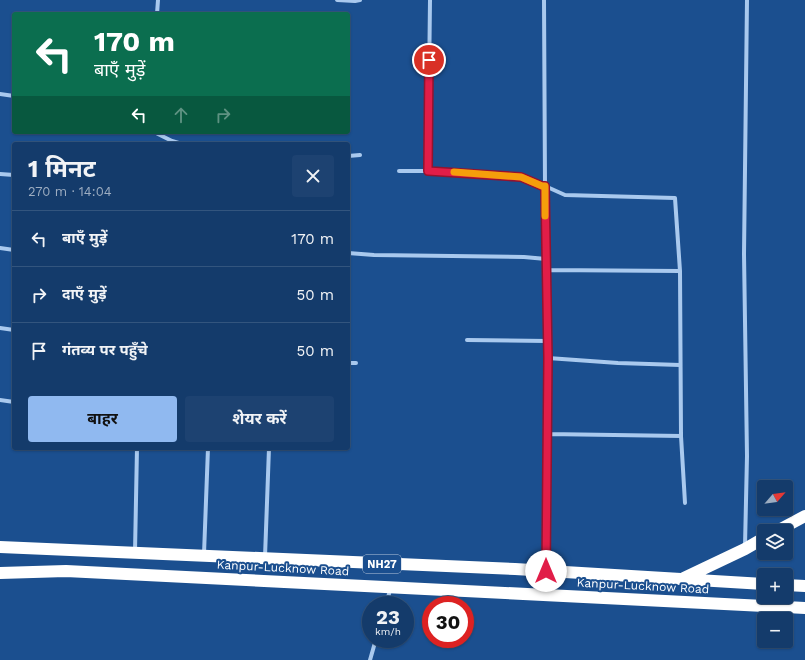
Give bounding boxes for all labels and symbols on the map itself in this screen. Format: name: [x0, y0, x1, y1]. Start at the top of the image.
pin: [412, 43, 446, 77]
north arrow: [757, 480, 793, 516]
position arrow: [525, 550, 567, 592]
road number: NH27: [363, 555, 401, 573]
street label: Kanpur-Lucknow Road: [216, 558, 350, 578]
street label: Kanpur-Lucknow Road: [576, 576, 710, 596]
speed limit sign: 30: [422, 596, 474, 648]

